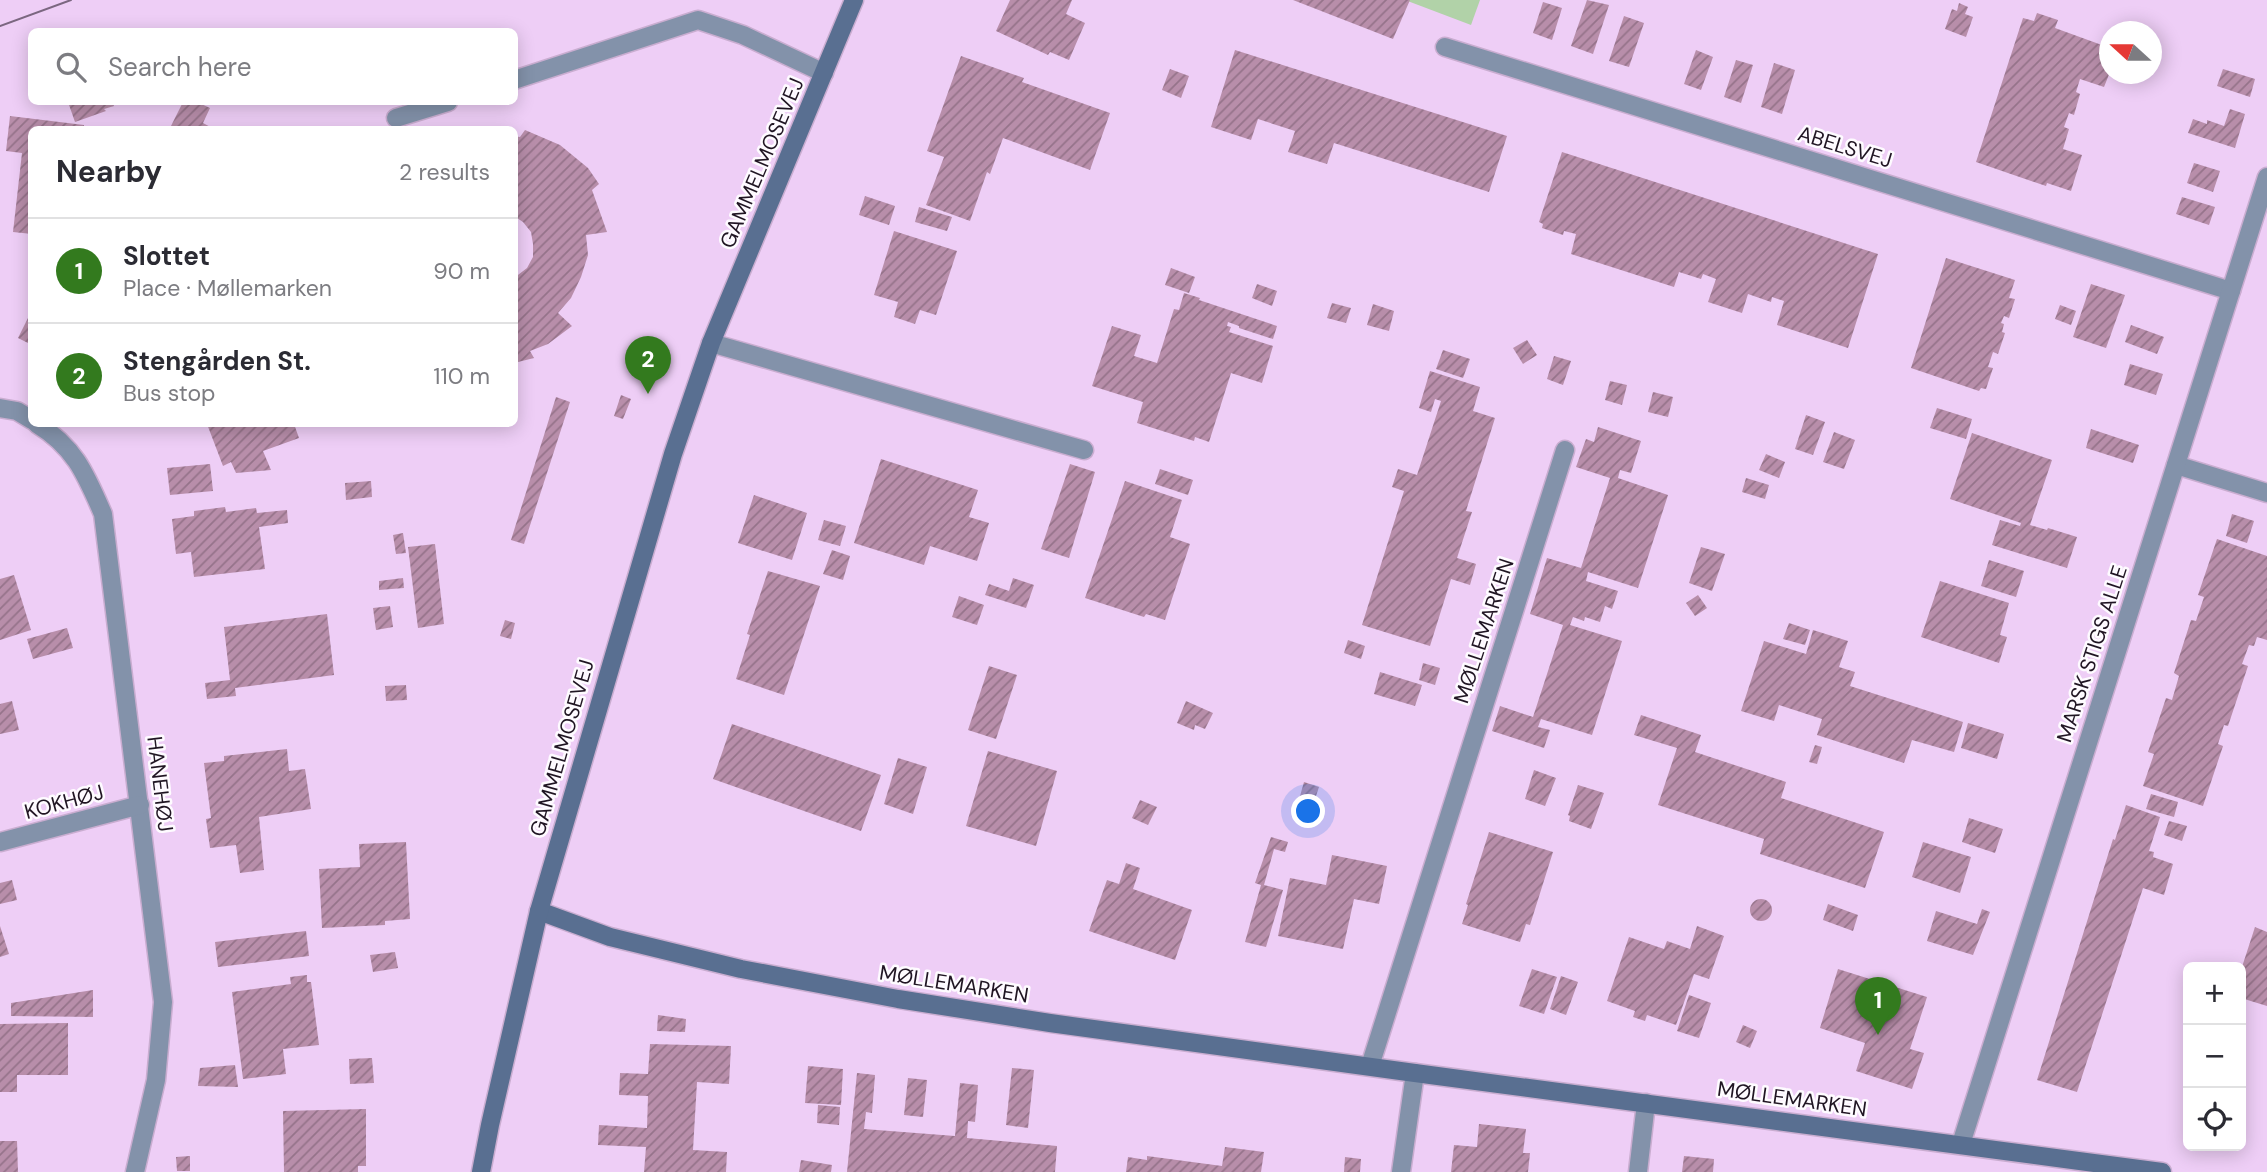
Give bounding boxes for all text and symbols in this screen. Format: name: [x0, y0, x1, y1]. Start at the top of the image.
north arrow: [2099, 21, 2162, 84]
search box: [28, 28, 518, 105]
icon: search: [52, 48, 90, 86]
text: Search here: [108, 50, 251, 84]
street label: GAMMELMOSEVEJ: [713, 74, 811, 252]
street label: ABELSVEJ: [1794, 119, 1896, 175]
text: Nearby: [56, 152, 162, 191]
text: 2 results: [399, 157, 490, 187]
text: Slottet: [123, 239, 210, 273]
text: 1: [75, 256, 83, 286]
text: 90 m: [433, 256, 490, 286]
text: Place · Møllemarken: [123, 273, 332, 303]
pin: 2: [625, 336, 671, 394]
text: Stengården St.: [123, 344, 311, 378]
text: 2: [72, 361, 86, 391]
text: 110 m: [433, 361, 490, 391]
text: Bus stop: [123, 378, 215, 408]
street label: MØLLEMARKEN: [1447, 555, 1521, 707]
street label: MARSK STIGS ALLE: [2050, 562, 2134, 746]
street label: GAMMELMOSEVEJ: [523, 656, 601, 840]
street label: HANEHØJ: [140, 735, 180, 833]
street label: KOKHØJ: [21, 778, 107, 826]
your location: [1291, 794, 1325, 828]
street label: MØLLEMARKEN: [877, 958, 1031, 1010]
map controls: [2183, 962, 2246, 1151]
button: +: [2183, 962, 2246, 1025]
pin: 1: [1855, 977, 1901, 1035]
button: −: [2183, 1025, 2246, 1088]
street label: MØLLEMARKEN: [1715, 1075, 1869, 1123]
button: locate: [2183, 1088, 2246, 1151]

